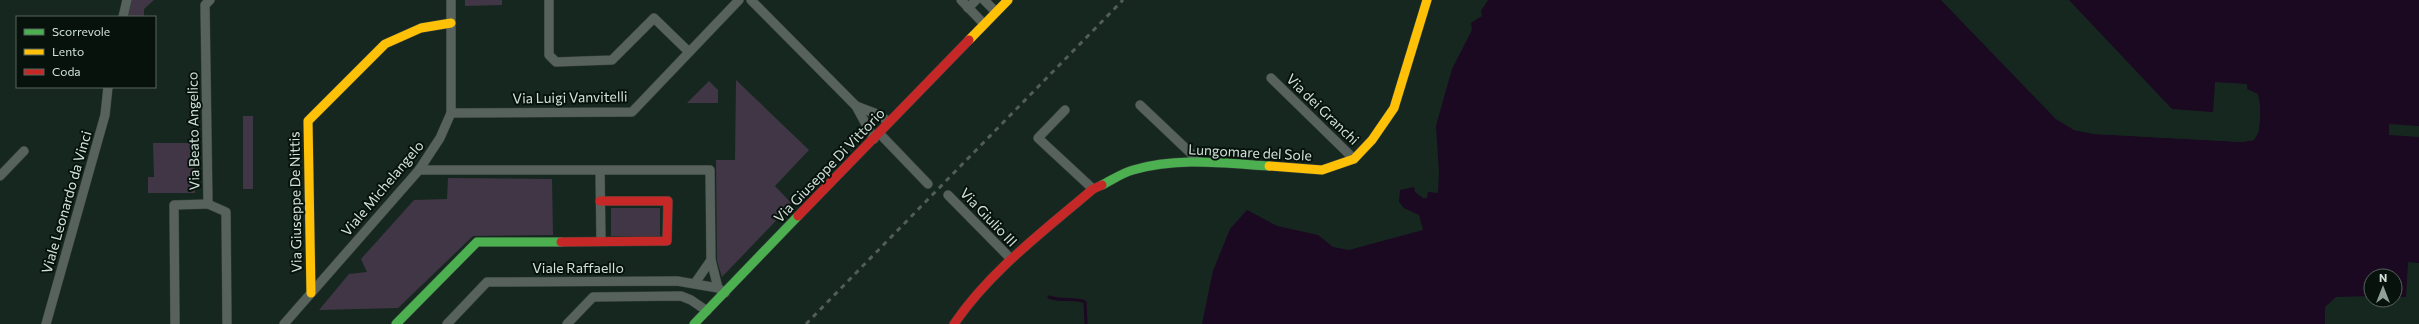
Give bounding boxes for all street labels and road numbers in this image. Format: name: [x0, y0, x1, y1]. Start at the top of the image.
street label: Via dei Granchi: [1283, 70, 1363, 148]
street label: Via Beato Angelico: [183, 72, 203, 190]
street label: Via Luigi Vanvitelli: [512, 87, 628, 107]
street label: Via Giuseppe Di Vittorio: [770, 104, 888, 226]
street label: Viale Leonardo da Vinci: [37, 129, 95, 275]
street label: Via Giuseppe De Nittis: [285, 131, 305, 273]
street label: Viale Michelangelo: [337, 137, 427, 239]
street label: Lungomare del Sole: [1188, 140, 1312, 164]
street label: Via Giulio III: [957, 184, 1021, 250]
street label: Viale Raffaello: [532, 259, 624, 276]

